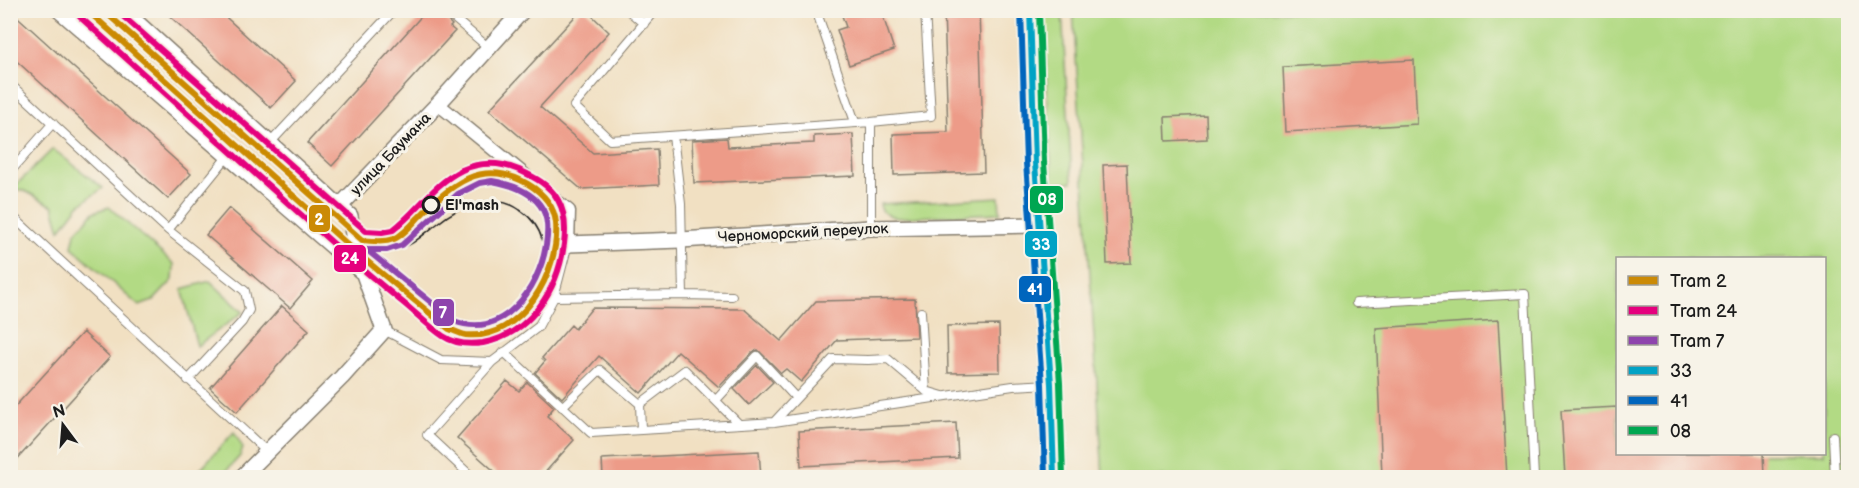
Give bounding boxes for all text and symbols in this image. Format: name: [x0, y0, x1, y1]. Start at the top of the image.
street label: улица Баумана: [347, 109, 435, 199]
line badge: 08: [1029, 185, 1064, 214]
text: 08: [1037, 191, 1057, 210]
marker: El'mash: [422, 196, 440, 214]
place label: El'mash: [445, 196, 499, 215]
line badge: 2: [308, 204, 331, 233]
text: 2: [314, 211, 324, 230]
street label: Черноморский переулок: [717, 219, 889, 247]
line badge: 33: [1024, 230, 1058, 258]
text: 33: [1032, 236, 1050, 255]
line badge: 24: [333, 244, 367, 273]
text: 24: [341, 250, 360, 269]
legend: [1616, 257, 1826, 455]
text: Tram 2: [1670, 271, 1727, 292]
line badge: 41: [1018, 275, 1052, 303]
text: 41: [1027, 281, 1043, 300]
line badge: 7: [432, 298, 455, 327]
text: Tram 24: [1670, 301, 1737, 322]
text: 7: [439, 304, 448, 323]
text: Tram 7: [1670, 331, 1725, 352]
text: 33: [1670, 361, 1692, 382]
text: 41: [1670, 391, 1688, 412]
north arrow: [33, 395, 93, 455]
text: N: [51, 401, 68, 423]
text: 08: [1670, 421, 1691, 442]

